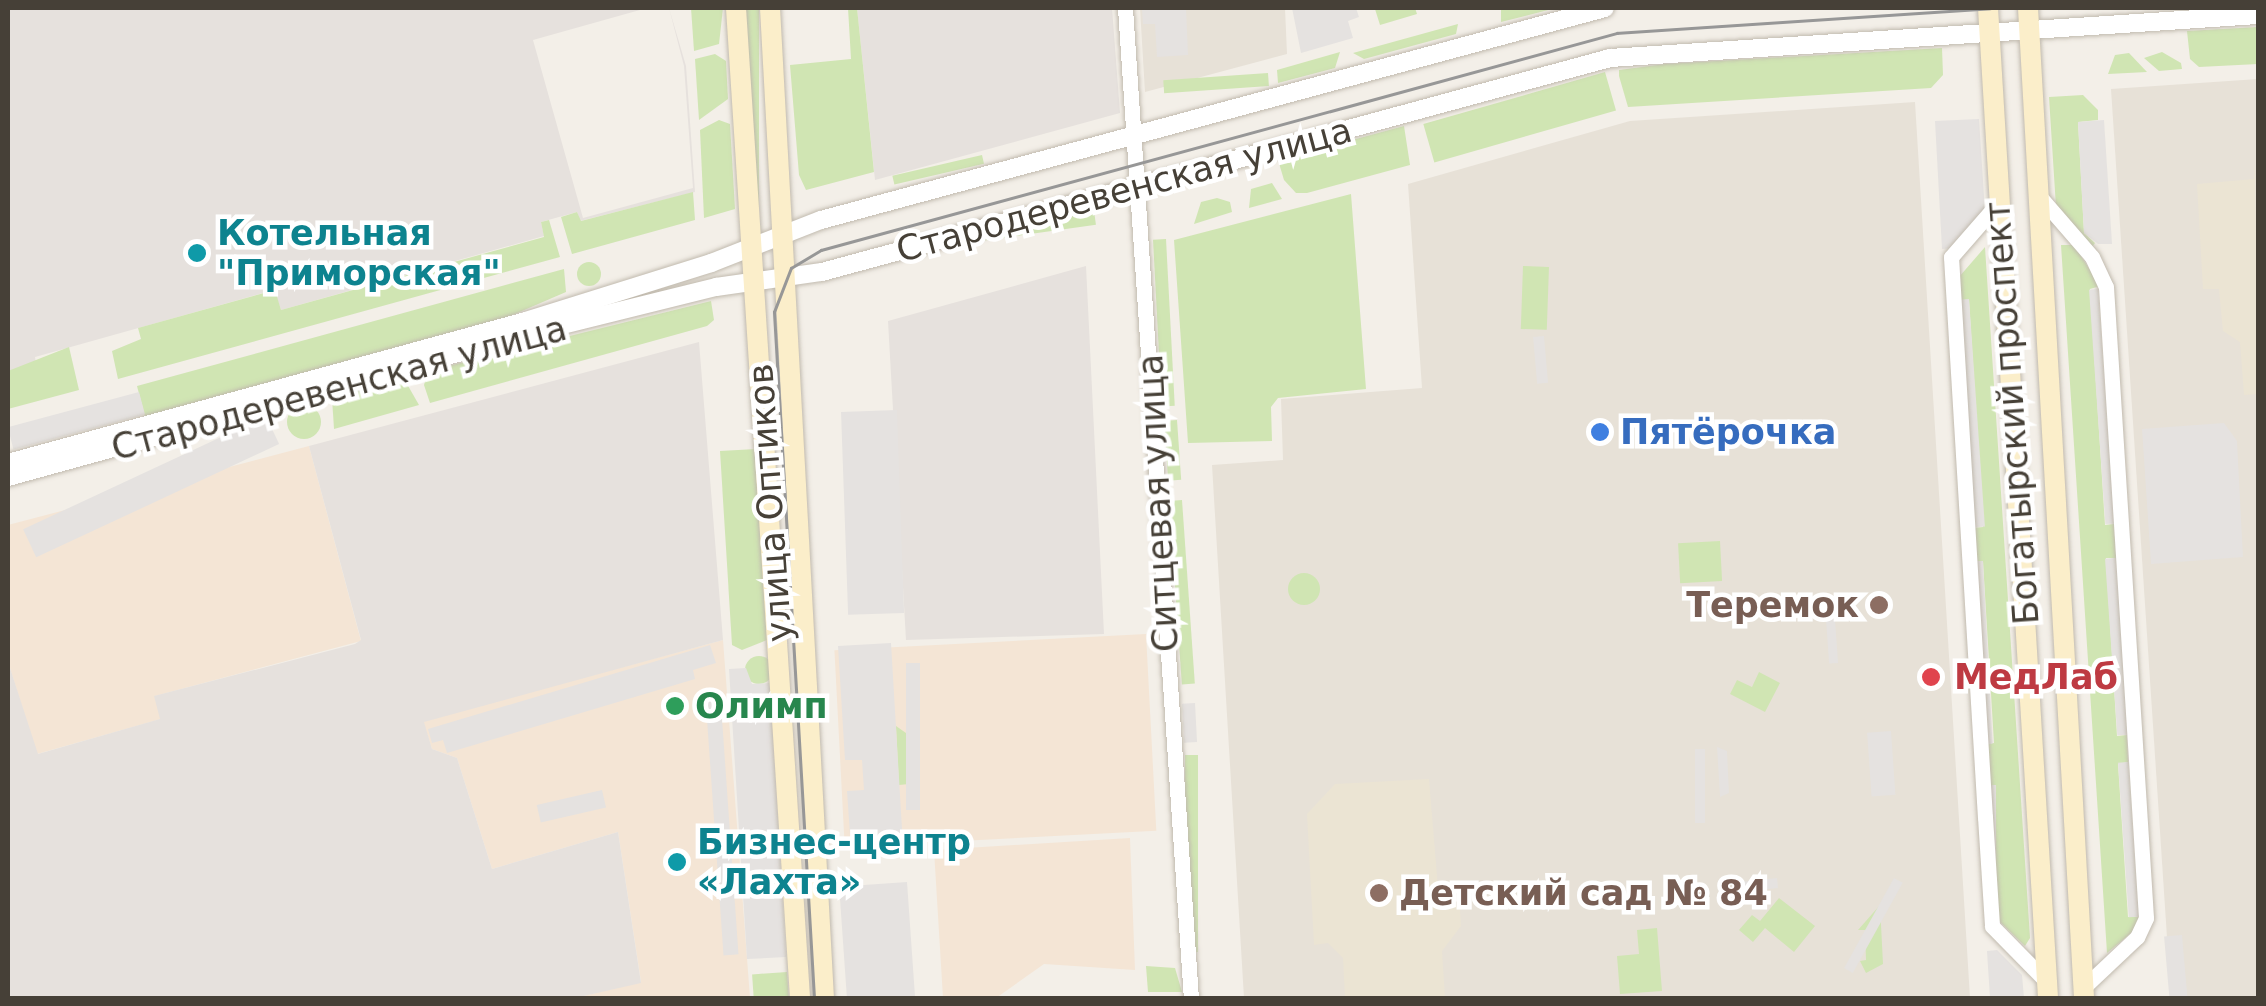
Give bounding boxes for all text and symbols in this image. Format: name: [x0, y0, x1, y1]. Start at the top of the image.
street label: Стародеревенская улица: [892, 109, 1356, 271]
street label: Богатырский проспект: [1976, 200, 2048, 626]
place label: Котельная "Приморская": [217, 212, 501, 294]
marker: Котельная "Приморская": [186, 242, 208, 264]
street label: Стародеревенская улица: [107, 307, 571, 469]
street label: Ситцевая улица: [1129, 353, 1187, 653]
street label: улица Оптиков: [739, 362, 801, 644]
place label: Пятёрочка: [1620, 411, 1836, 453]
marker: Пятёрочка: [1589, 421, 1611, 443]
place label: Теремок: [1686, 584, 1859, 626]
marker: Теремок: [1868, 594, 1890, 616]
place label: МедЛаб: [1954, 656, 2118, 698]
marker: МедЛаб: [1918, 664, 1944, 690]
place label: Олимп: [695, 685, 828, 727]
marker: Олимп: [664, 695, 686, 717]
place label: Бизнес-центр «Лахта»: [697, 821, 971, 903]
marker: Бизнес-центр «Лахта»: [666, 851, 688, 873]
place label: Детский сад № 84: [1399, 872, 1768, 914]
marker: Детский сад № 84: [1368, 882, 1390, 904]

